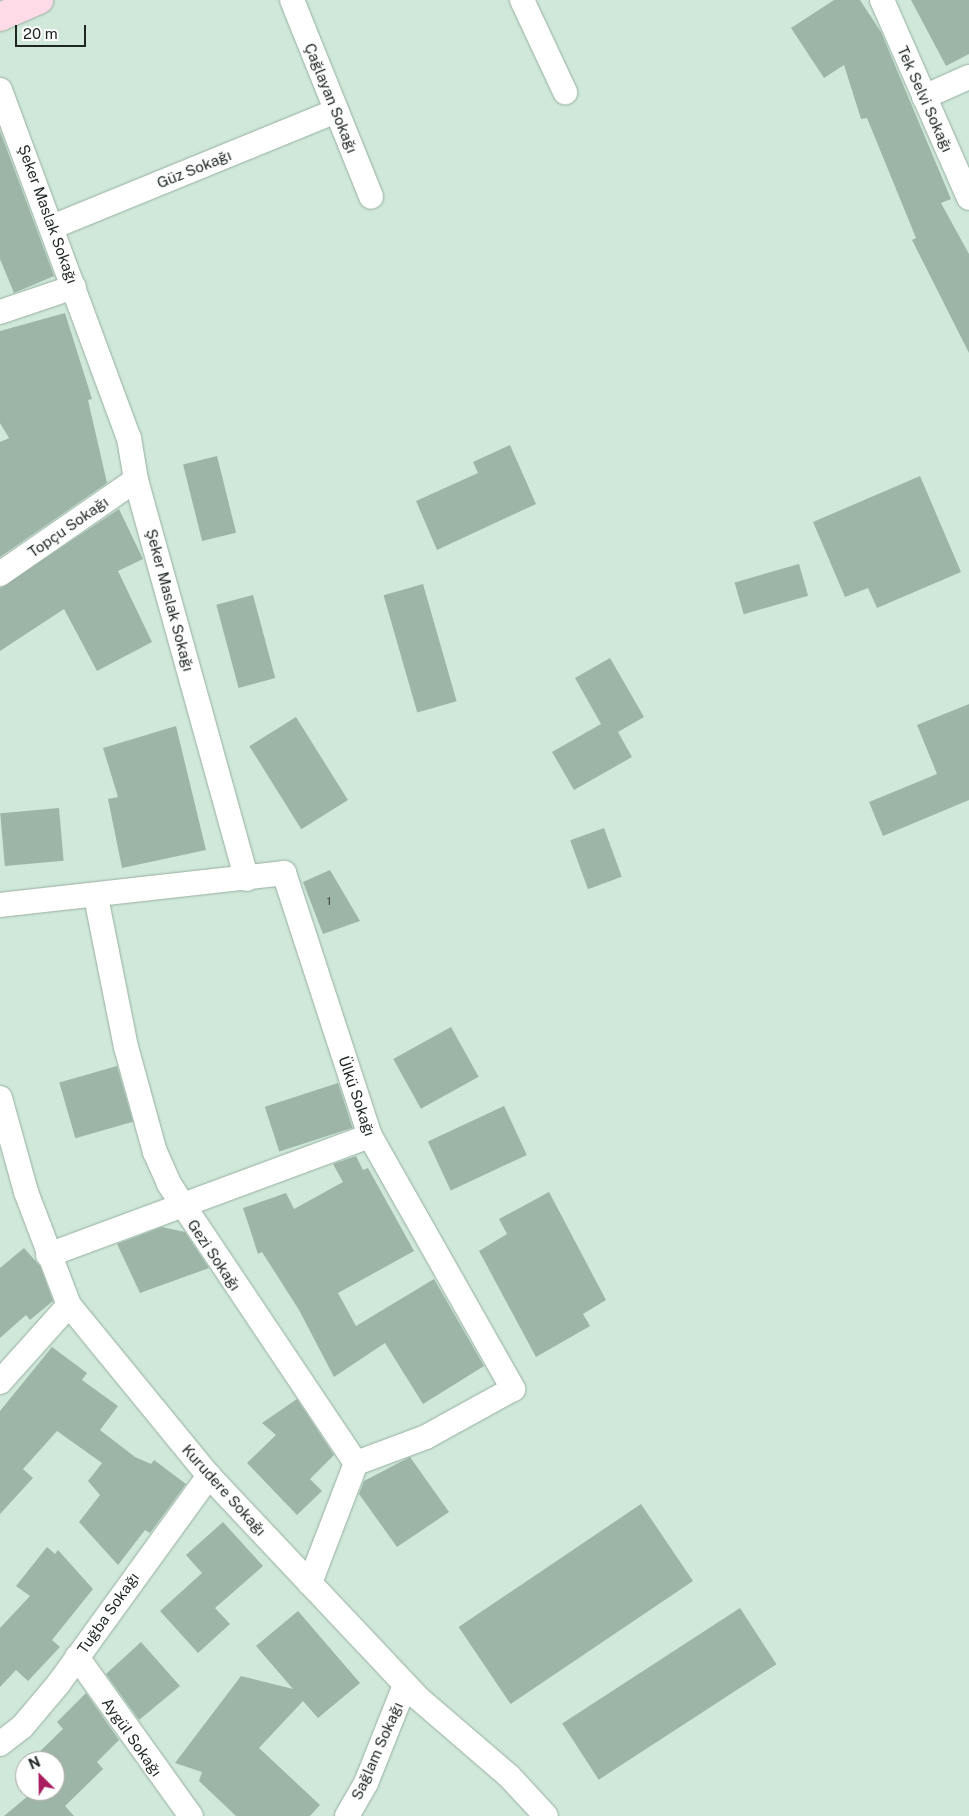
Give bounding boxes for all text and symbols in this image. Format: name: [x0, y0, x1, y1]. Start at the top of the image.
scale bar: [18, 15, 89, 47]
text: 20 m: [23, 25, 58, 42]
street label: Çağlayan Sokağı: [301, 40, 361, 156]
street label: Tek Selvi Sokağı: [894, 43, 956, 155]
street label: Şeker Maslak Sokağı: [14, 142, 82, 286]
street label: Güz Sokağı: [154, 146, 234, 192]
street label: Topçu Sokağı: [24, 493, 112, 561]
street label: Şeker Maslak Sokağı: [142, 527, 198, 673]
house number: 1: [327, 895, 331, 909]
street label: Ülkü Sokağı: [335, 1054, 379, 1138]
street label: Gezi Sokağı: [184, 1216, 244, 1294]
street label: Kurudere Sokağı: [178, 1441, 270, 1539]
street label: Tuğba Sokağı: [73, 1569, 143, 1657]
street label: Aygül Sokağı: [98, 1694, 166, 1780]
street label: Sağlam Sokağı: [347, 1699, 407, 1803]
north arrow: [15, 1751, 65, 1801]
text: N: [26, 1754, 43, 1773]

